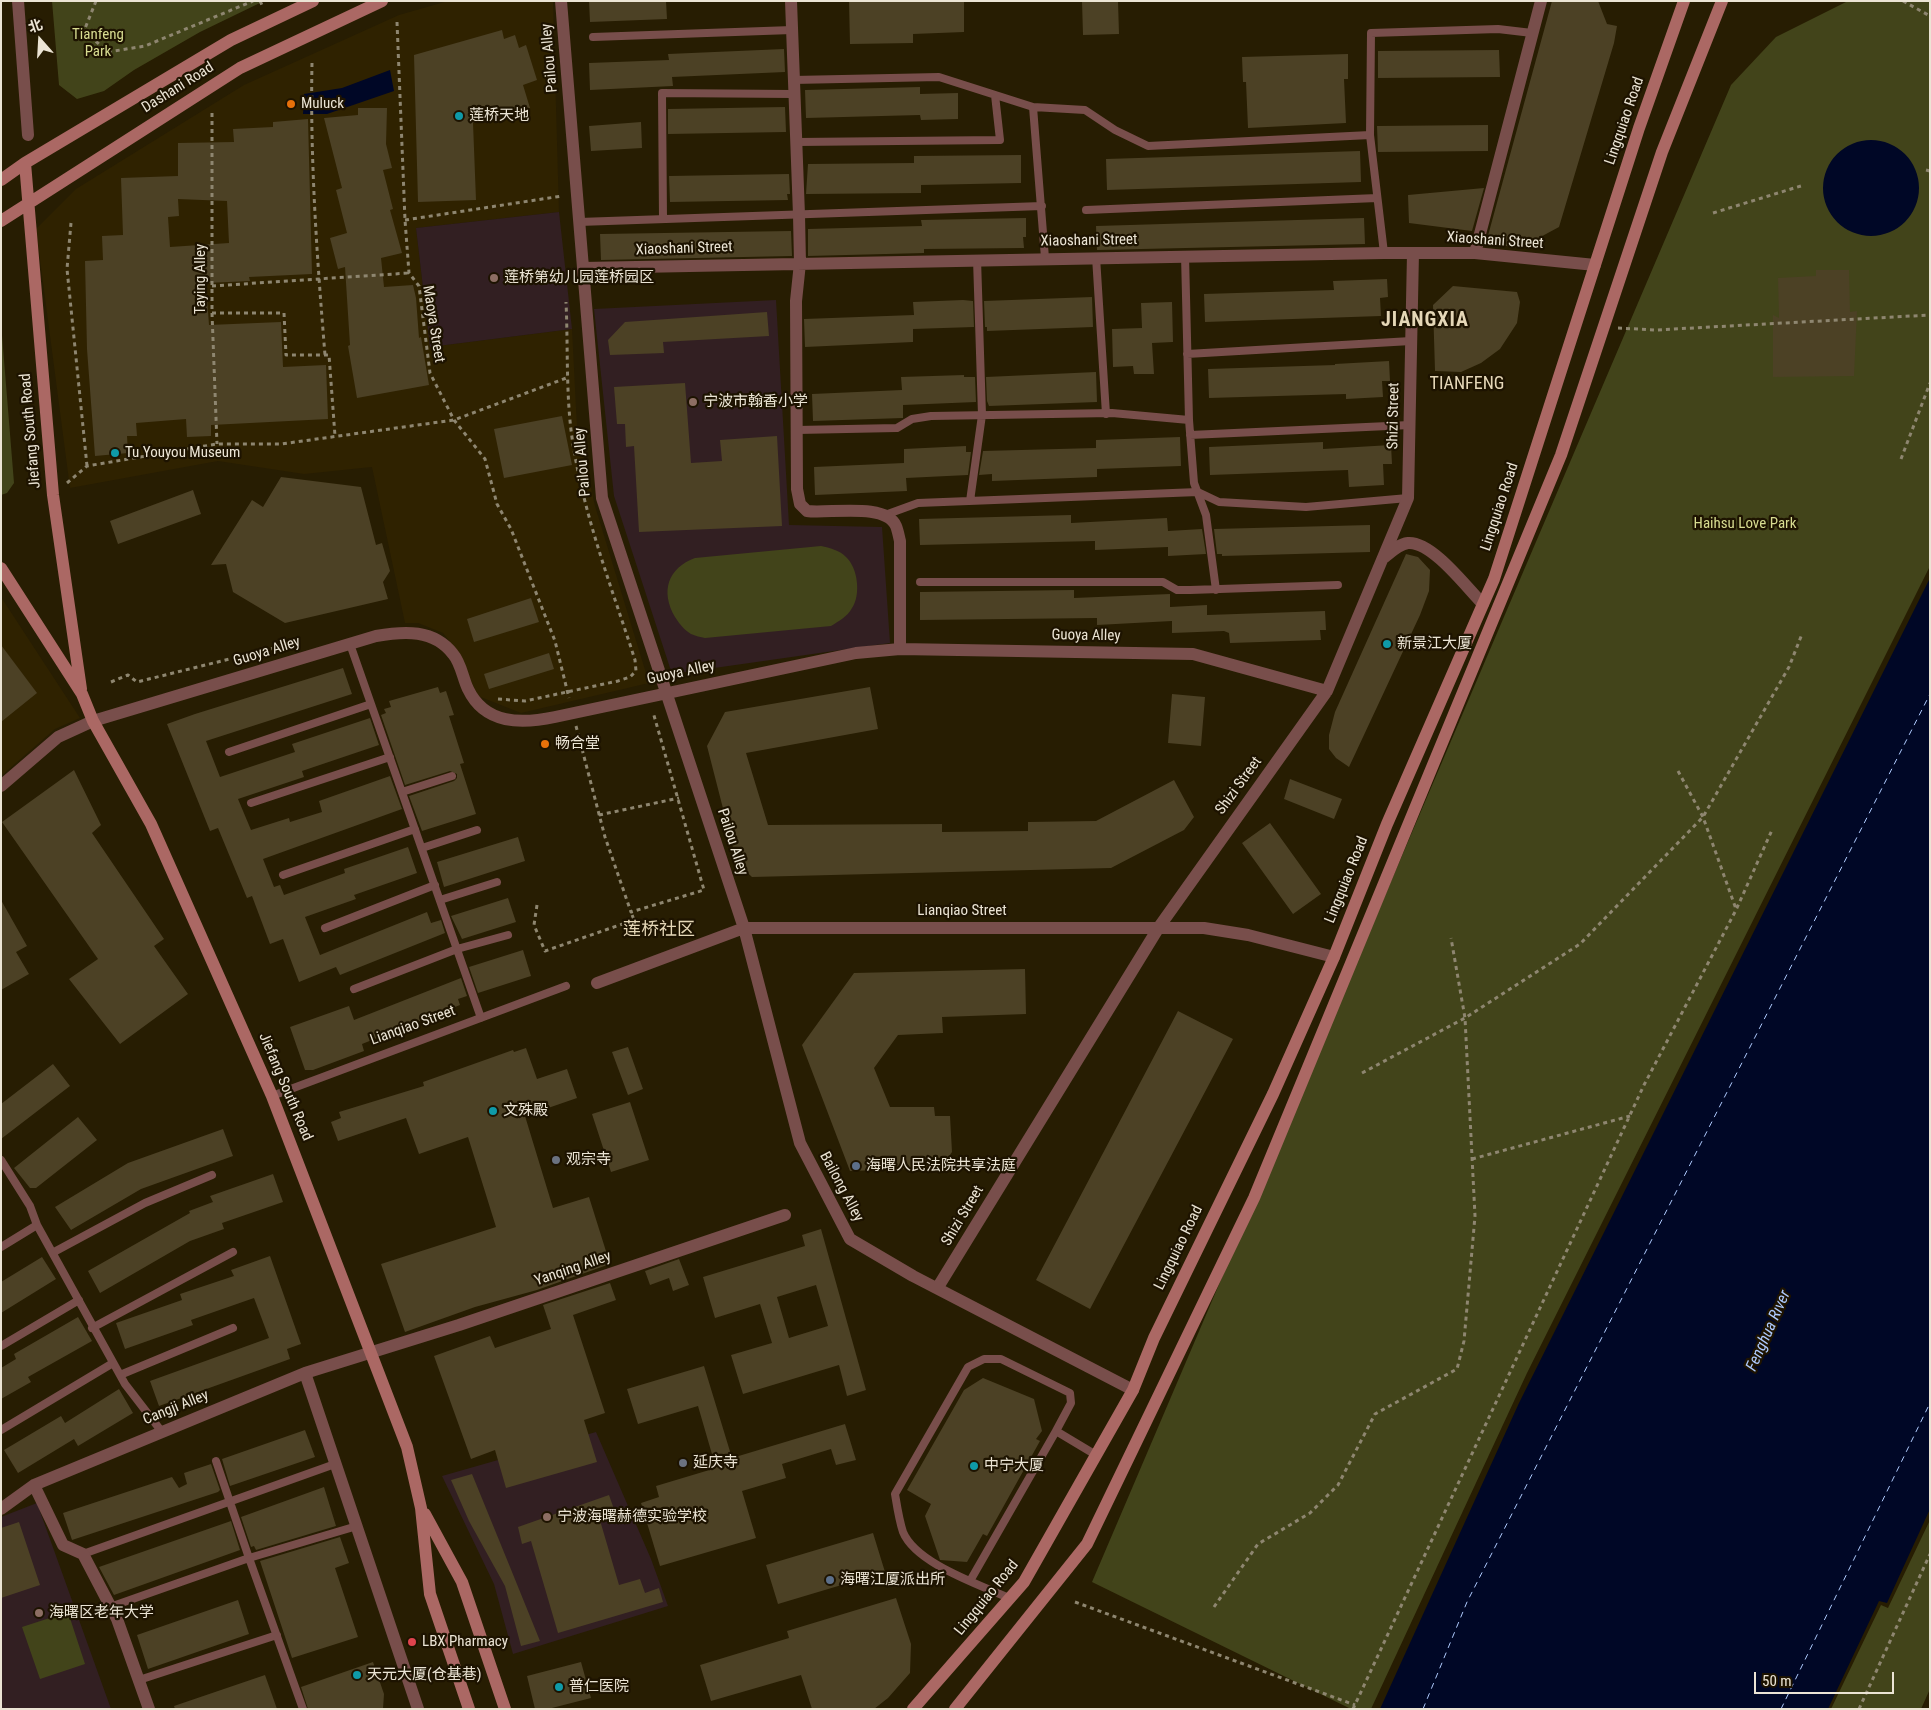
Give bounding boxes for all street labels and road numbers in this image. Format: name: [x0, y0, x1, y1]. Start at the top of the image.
street label: Pailou Alley: [538, 23, 562, 93]
street label: Dashani Road: [139, 59, 217, 117]
street label: Lingquiao Road: [1602, 75, 1648, 167]
street label: Xiaoshani Street: [1446, 229, 1544, 253]
street label: Xiaoshani Street: [1040, 231, 1138, 251]
street label: Xiaoshani Street: [635, 238, 733, 260]
street label: Taying Alley: [192, 244, 210, 314]
street label: Maoya Street: [418, 284, 448, 364]
street label: Jiefang South Road: [17, 373, 45, 489]
street label: Shizi Street: [1384, 382, 1404, 450]
street label: Pailou Alley: [571, 427, 595, 497]
street label: Lingquiao Road: [1477, 461, 1523, 553]
street label: Guoya Alley: [1051, 626, 1121, 646]
street label: Guoya Alley: [231, 633, 303, 671]
street label: Guoya Alley: [645, 657, 717, 689]
street label: Shizi Street: [1212, 754, 1266, 818]
street label: Pailou Alley: [713, 806, 751, 878]
street label: Lingquiao Road: [1321, 834, 1373, 926]
street label: Lianqiao Street: [917, 902, 1007, 920]
street label: Lianqiao Street: [368, 1002, 458, 1050]
street label: Jiefang South Road: [254, 1030, 316, 1144]
street label: Bailong Alley: [815, 1149, 867, 1225]
street label: Shizi Street: [938, 1183, 988, 1249]
street label: Lingquiao Road: [1151, 1203, 1207, 1293]
street label: Yanqing Alley: [532, 1248, 614, 1290]
street label: Cangji Alley: [140, 1387, 212, 1429]
street label: Lingquiao Road: [951, 1557, 1023, 1639]

